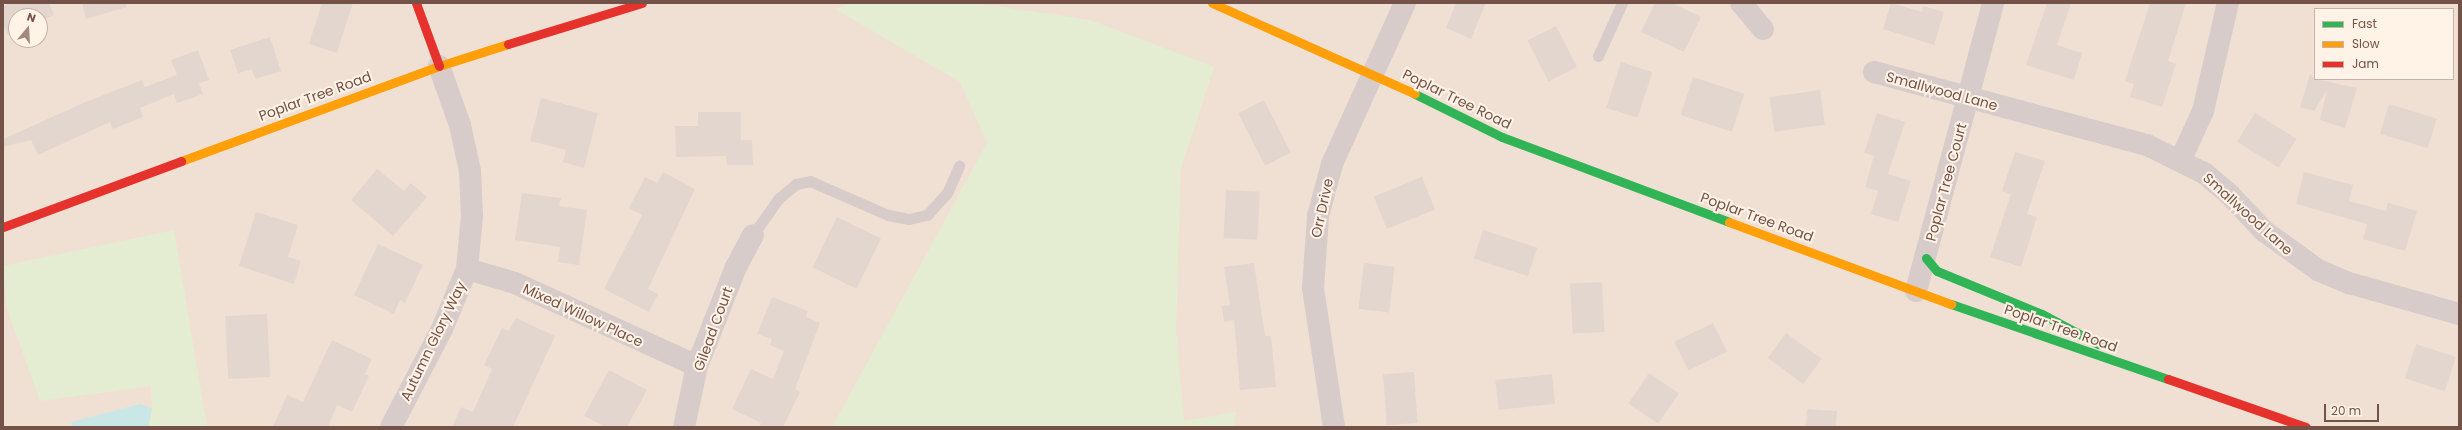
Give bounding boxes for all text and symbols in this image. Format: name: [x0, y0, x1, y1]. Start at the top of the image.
north arrow: [8, 8, 48, 48]
legend: [2314, 8, 2454, 80]
text: N: [25, 9, 38, 26]
text: Fast: [2352, 15, 2377, 32]
text: Slow: [2352, 35, 2380, 52]
text: Jam: [2352, 55, 2379, 72]
street label: Poplar Tree Road: [1400, 65, 1514, 133]
street label: Poplar Tree Road: [256, 68, 374, 124]
street label: Smallwood Lane: [1884, 68, 2000, 114]
street label: Poplar Tree Court: [1922, 121, 1970, 243]
street label: Smallwood Lane: [2200, 169, 2296, 259]
street label: Orr Drive: [1308, 177, 1336, 239]
street label: Poplar Tree Road: [1698, 189, 1816, 245]
street label: Autumn Glory Way: [397, 279, 469, 403]
street label: Mixed Willow Place: [520, 280, 646, 350]
street label: Gilead Court: [690, 285, 736, 373]
street label: Poplar Tree Road: [2002, 301, 2120, 355]
scale bar: [2326, 396, 2381, 422]
text: 20 m: [2331, 402, 2361, 419]

